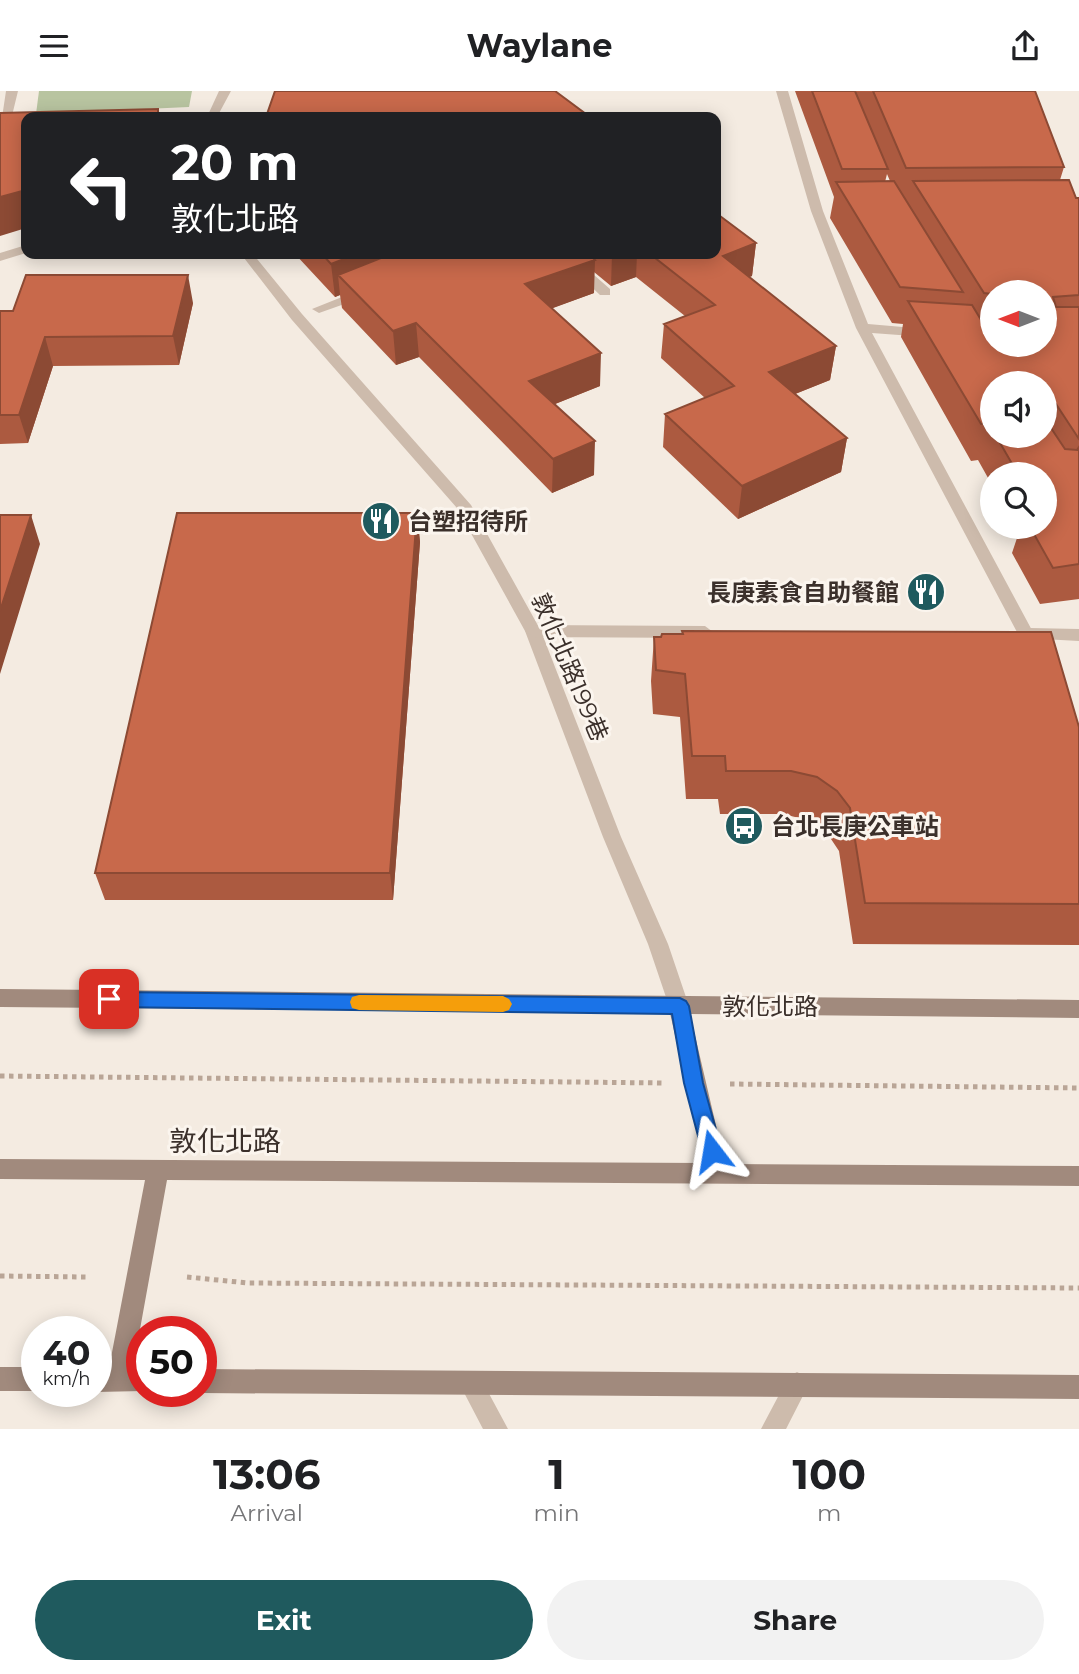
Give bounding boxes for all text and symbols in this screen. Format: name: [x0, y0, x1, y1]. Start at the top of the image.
text: Waylane: [467, 26, 612, 65]
icon: menu: [35, 27, 73, 65]
icon: share: [1006, 27, 1044, 65]
text: 20 m: [171, 133, 298, 192]
icon: left: [56, 140, 147, 231]
text: 敦化北路: [171, 199, 299, 238]
north arrow: [980, 280, 1057, 357]
map controls: [980, 280, 1057, 539]
button: sound: [980, 371, 1057, 448]
button: search: [980, 462, 1057, 539]
restaurant icon: 台塑招待所: [360, 500, 402, 542]
place label: 台塑招待所: [408, 507, 528, 536]
restaurant icon: 長庚素食自助餐館: [905, 571, 947, 613]
place label: 長庚素食自助餐館: [707, 578, 899, 607]
street label: 敦化北路199巷: [526, 589, 614, 745]
bus stop icon: 台北長庚公車站: [723, 805, 765, 847]
place label: 台北長庚公車站: [771, 812, 939, 841]
pin: [79, 969, 139, 1029]
icon: arrive: [90, 980, 128, 1018]
street label: 敦化北路: [722, 992, 818, 1021]
position arrow: [675, 1114, 749, 1188]
street label: 敦化北路: [169, 1124, 281, 1158]
speed limit sign: 50: [126, 1316, 217, 1407]
text: 40: [43, 1331, 90, 1374]
text: km/h: [42, 1368, 91, 1390]
text: 13:06: [213, 1448, 321, 1500]
text: 1: [548, 1448, 565, 1500]
text: 100: [793, 1448, 866, 1500]
text: Arrival: [230, 1499, 303, 1527]
text: min: [533, 1499, 580, 1527]
text: m: [817, 1499, 841, 1527]
button: Exit: [35, 1580, 533, 1660]
button: Share: [547, 1580, 1044, 1660]

